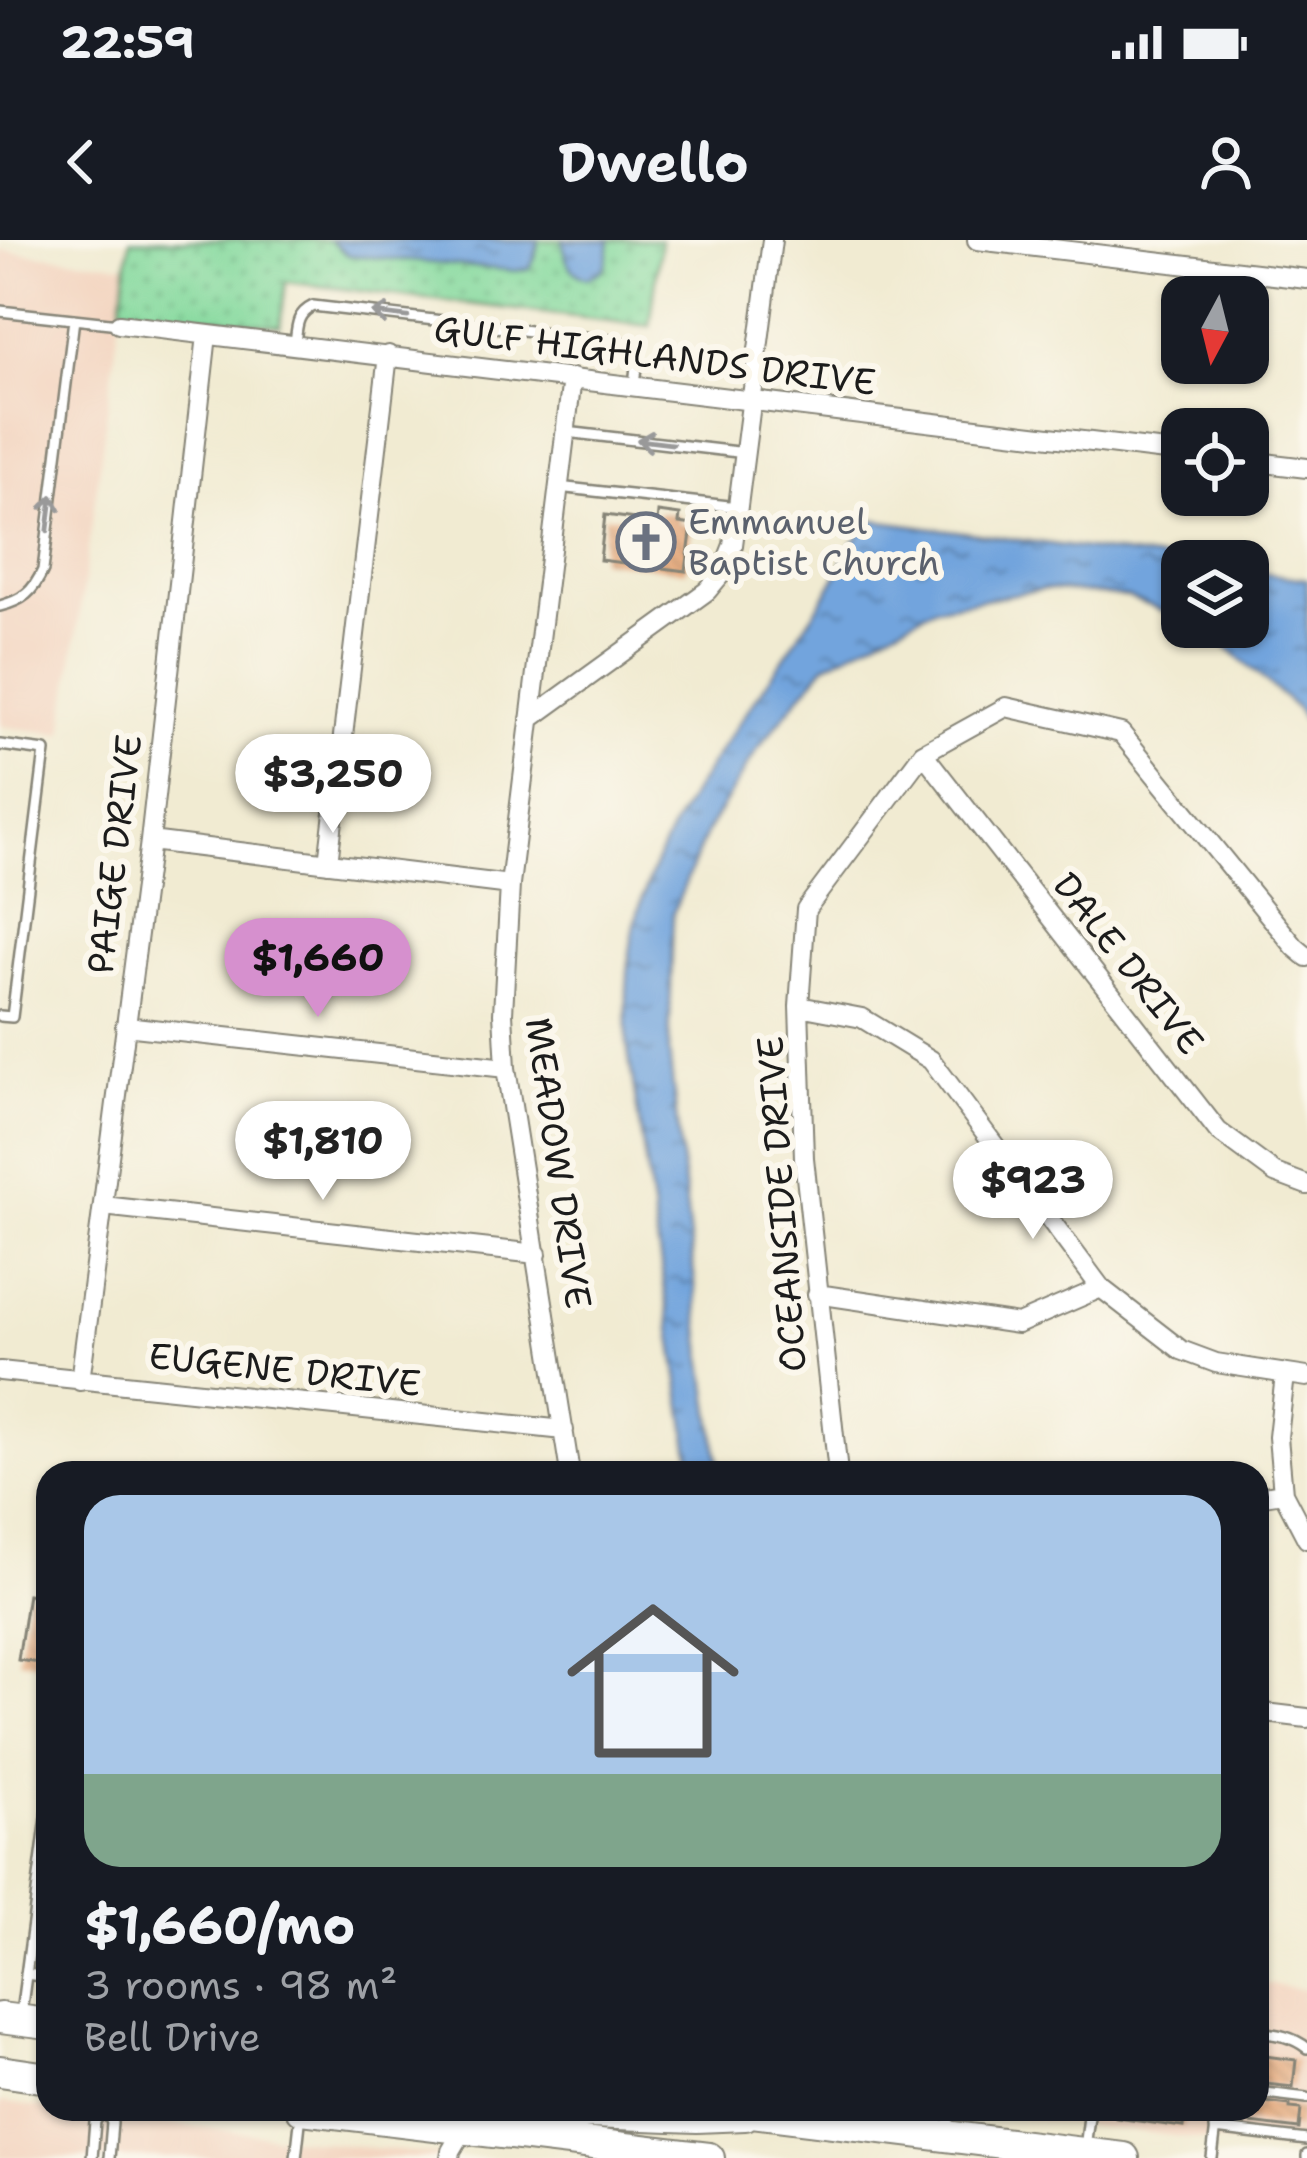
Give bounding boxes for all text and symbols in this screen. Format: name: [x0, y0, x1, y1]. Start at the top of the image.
text: 22:59: [60, 12, 195, 72]
text: Dwello: [558, 126, 749, 198]
icon: back: [48, 129, 114, 195]
icon: person: [1193, 129, 1259, 195]
north arrow: [1161, 276, 1269, 384]
map controls: [1161, 276, 1269, 648]
one-way arrow: [371, 303, 410, 326]
street label: GULF HIGHLANDS DRIVE: [431, 304, 879, 407]
button: locate: [1161, 408, 1269, 516]
one-way arrow: [636, 431, 675, 453]
one-way arrow: [39, 495, 61, 534]
place label: Emmanuel Baptist Church: [688, 497, 940, 587]
church icon: Emmanuel Baptist Church: [615, 511, 677, 573]
button: layers: [1161, 540, 1269, 648]
street label: PAIGE DRIVE: [75, 732, 153, 977]
pin: $3,250: [235, 734, 431, 836]
text: $3,250: [262, 747, 404, 799]
street label: DALE DRIVE: [1042, 862, 1215, 1064]
pin: $1,660: [220, 918, 416, 1020]
text: $1,660: [251, 931, 385, 983]
street label: MEADOW DRIVE: [514, 1014, 603, 1312]
street label: OCEANSIDE DRIVE: [745, 1034, 818, 1374]
pin: $1,810: [225, 1101, 421, 1203]
text: $1,810: [262, 1114, 384, 1166]
pin: $923: [962, 1140, 1104, 1242]
text: $923: [980, 1153, 1086, 1205]
street label: EUGENE DRIVE: [147, 1331, 423, 1408]
icon: home: [545, 1573, 761, 1789]
text: $1,660/mo: [84, 1891, 355, 1959]
text: 3 rooms · 98 m²: [84, 1959, 397, 2011]
text: Bell Drive: [84, 2011, 261, 2063]

